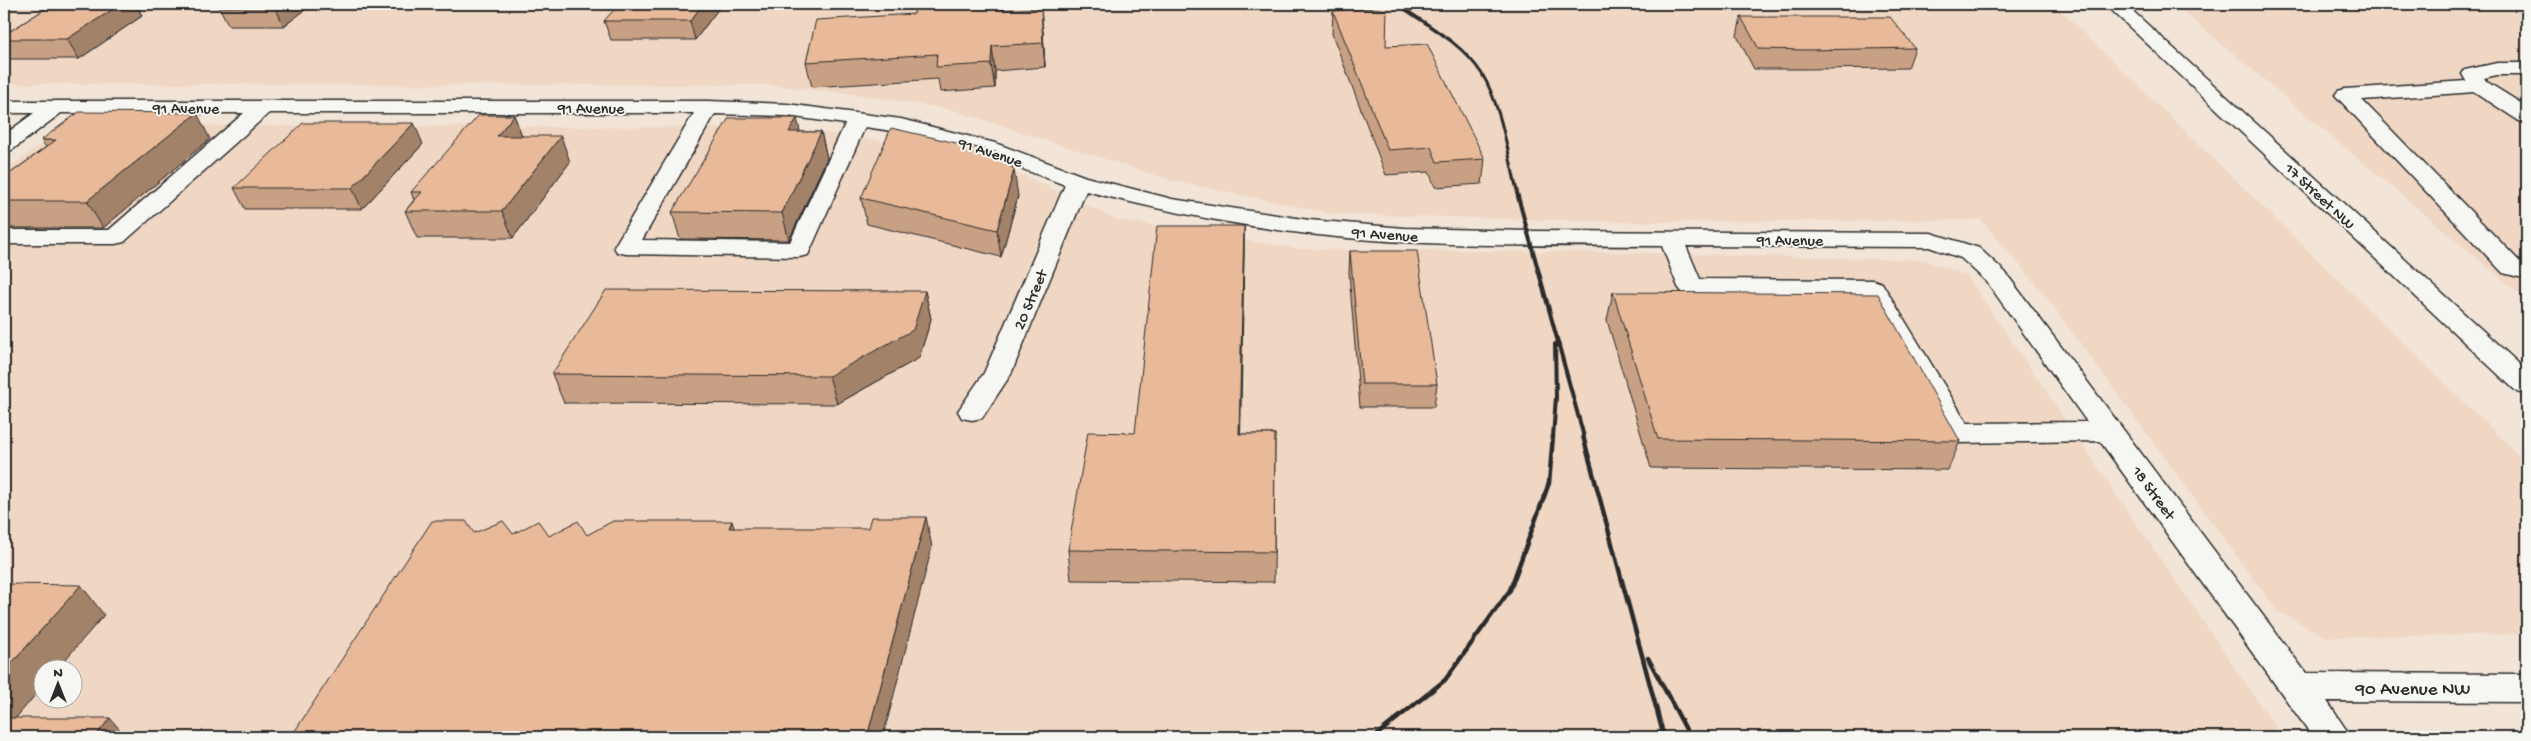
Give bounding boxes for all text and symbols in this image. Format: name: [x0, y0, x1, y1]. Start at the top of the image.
street label: 91 Avenue: [152, 101, 220, 120]
street label: 91 Avenue: [557, 101, 625, 120]
street label: 91 Avenue: [954, 135, 1025, 174]
street label: 17 Street NW: [2279, 160, 2358, 235]
street label: 91 Avenue: [1350, 225, 1419, 248]
street label: 91 Avenue: [1756, 233, 1824, 252]
street label: 20 Street: [1011, 266, 1054, 333]
street label: 18 Street: [2126, 463, 2179, 526]
north arrow: [32, 658, 82, 708]
text: N: [53, 665, 63, 682]
street label: 90 Avenue NW: [2354, 679, 2471, 702]

